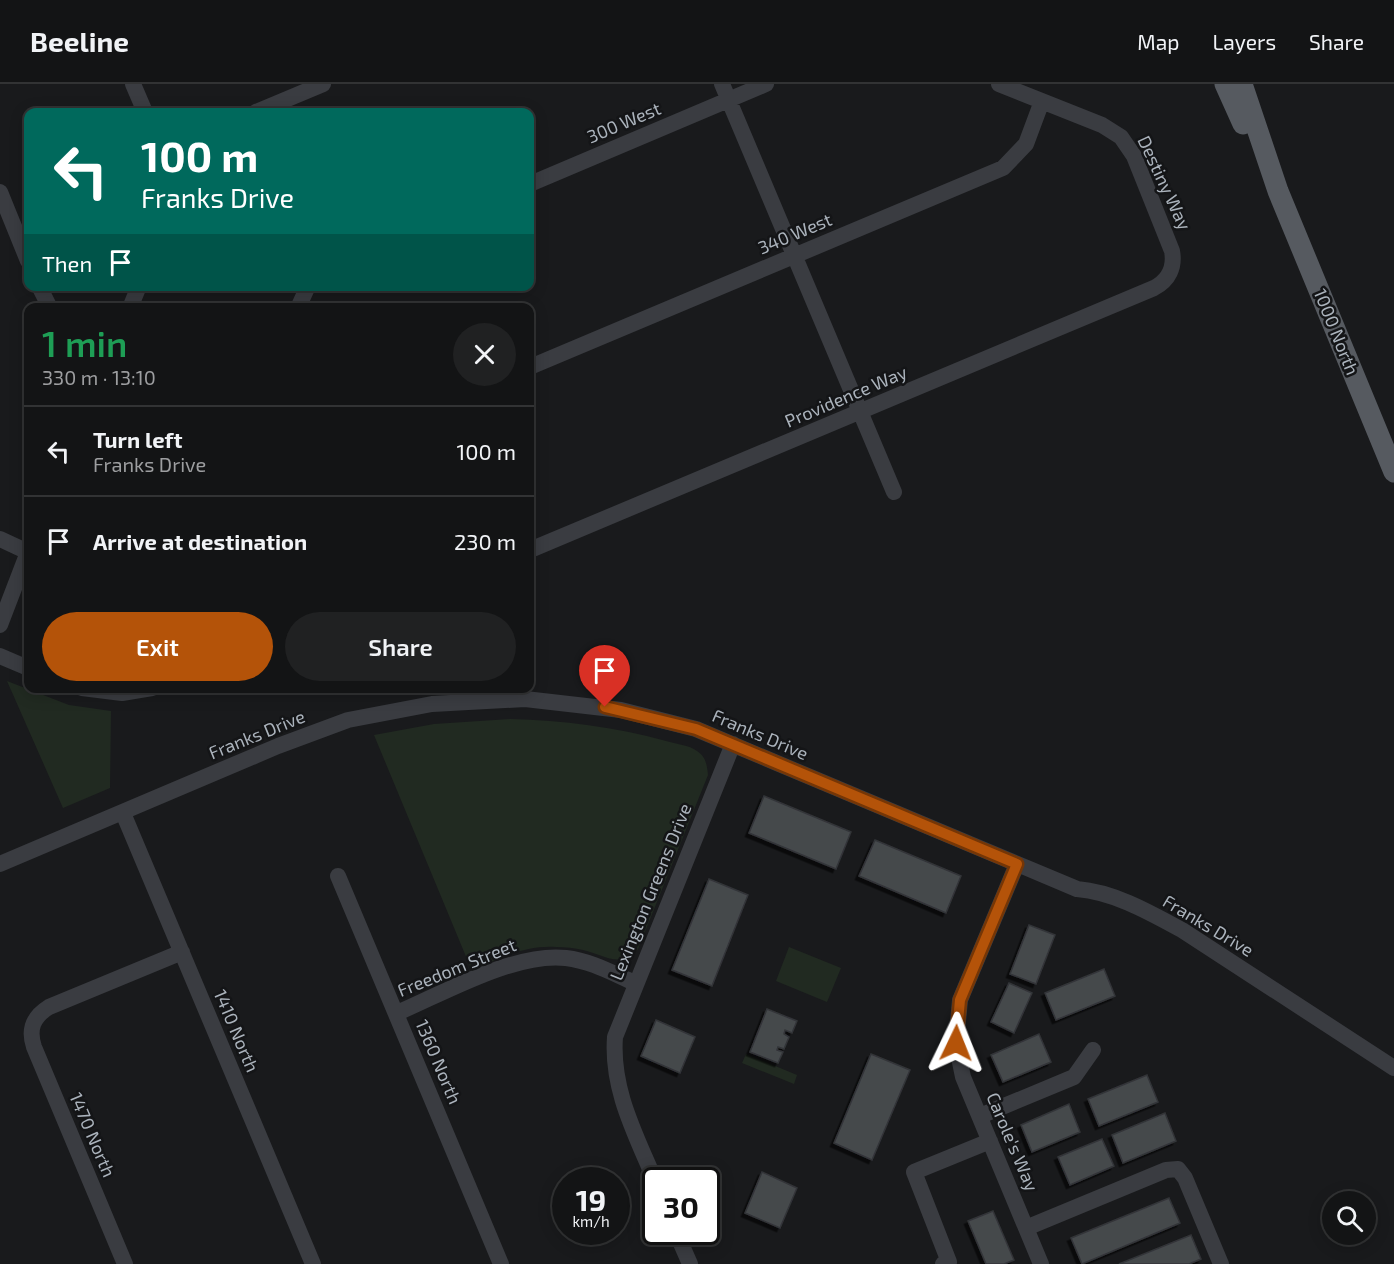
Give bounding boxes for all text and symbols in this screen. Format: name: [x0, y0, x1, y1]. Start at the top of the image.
text: Beeline: [30, 24, 129, 58]
text: Map: [1137, 29, 1179, 54]
text: Layers: [1212, 29, 1276, 54]
text: Share: [1309, 29, 1364, 54]
street label: 300 West: [583, 97, 664, 147]
text: 100 m: [141, 130, 258, 180]
icon: left: [42, 132, 120, 210]
street label: Destiny Way: [1133, 132, 1197, 234]
text: Franks Drive: [141, 181, 294, 213]
street label: 340 West: [754, 208, 835, 258]
icon: arrive: [104, 246, 137, 279]
text: Then: [42, 250, 92, 276]
street label: 1000 North: [1310, 285, 1364, 378]
text: 1 min: [42, 321, 127, 364]
button: close: [453, 323, 516, 386]
street label: Providence Way: [781, 360, 910, 432]
text: 330 m · 13:10: [42, 365, 156, 389]
text: Turn left: [93, 426, 182, 452]
icon: left: [42, 435, 75, 468]
text: 100 m: [457, 438, 516, 464]
text: Franks Drive: [93, 452, 206, 476]
icon: arrive: [42, 525, 75, 558]
text: Arrive at destination: [93, 528, 307, 554]
text: 230 m: [454, 528, 516, 554]
button: Exit: [42, 612, 273, 681]
button: Share: [285, 612, 516, 681]
pin: [579, 645, 630, 707]
icon: arrive: [588, 654, 621, 687]
street label: Franks Drive: [709, 704, 812, 764]
street label: Franks Drive: [205, 705, 308, 763]
street label: Lexington Greens Drive: [604, 800, 696, 983]
street label: Franks Drive: [1159, 889, 1258, 961]
street label: Freedom Street: [394, 933, 519, 1001]
street label: 1410 North: [210, 986, 264, 1075]
position arrow: [924, 1011, 988, 1075]
street label: 1360 North: [411, 1016, 467, 1107]
street label: 1470 North: [65, 1089, 121, 1180]
street label: Carole's Way: [982, 1089, 1044, 1195]
speed limit sign: 30: [642, 1167, 720, 1245]
text: 19: [576, 1181, 606, 1217]
map controls: [1322, 1191, 1376, 1245]
button: search: [1322, 1191, 1376, 1245]
text: km/h: [572, 1212, 610, 1230]

